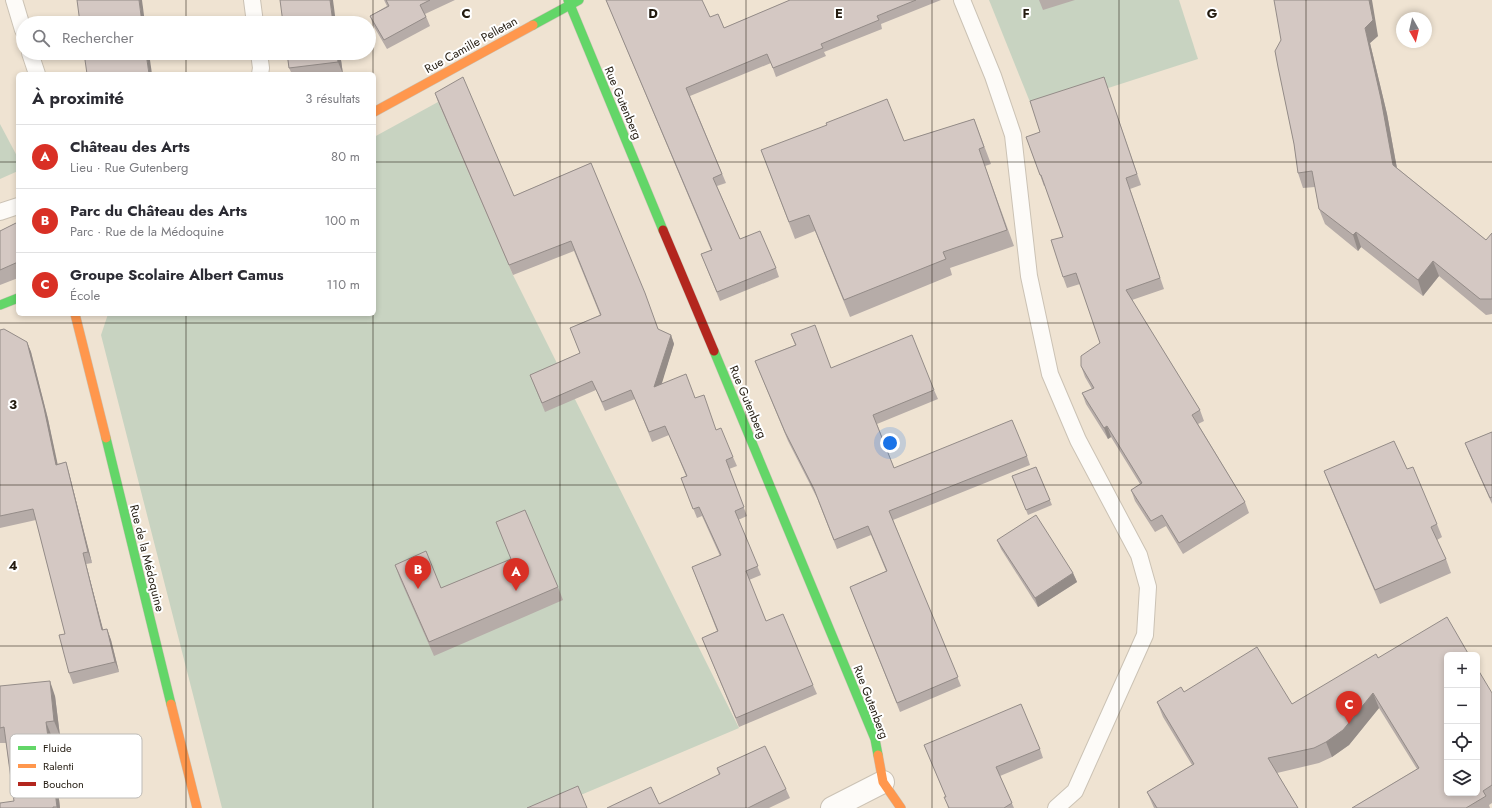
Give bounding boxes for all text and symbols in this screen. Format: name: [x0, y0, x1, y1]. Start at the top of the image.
text: D: [648, 4, 658, 23]
text: E: [835, 4, 843, 23]
text: F: [1022, 4, 1030, 23]
text: G: [1207, 4, 1218, 23]
north arrow: [1396, 12, 1432, 48]
street label: Rue Camille Pelletan: [422, 14, 520, 76]
search box: [16, 16, 376, 60]
icon: search: [30, 27, 52, 49]
text: Rechercher: [62, 27, 134, 49]
street label: Rue Gutenberg: [600, 64, 646, 142]
text: À proximité: [32, 86, 124, 110]
text: 3 résultats: [305, 89, 360, 108]
text: Château des Arts: [70, 136, 190, 158]
text: A: [40, 147, 50, 166]
text: 80 m: [331, 147, 360, 166]
text: Lieu · Rue Gutenberg: [70, 158, 188, 177]
text: Parc du Château des Arts: [70, 200, 247, 222]
text: B: [41, 211, 49, 230]
text: 100 m: [325, 211, 360, 230]
text: Parc · Rue de la Médoquine: [70, 222, 224, 241]
text: Groupe Scolaire Albert Camus: [70, 264, 284, 286]
text: C: [40, 275, 50, 294]
text: 110 m: [326, 275, 360, 294]
text: École: [70, 286, 100, 305]
street label: Rue Gutenberg: [725, 363, 771, 441]
text: 3: [9, 395, 17, 414]
your location: [880, 433, 900, 453]
street label: Rue de la Médoquine: [125, 503, 169, 613]
text: 4: [8, 556, 18, 575]
pin: B: [405, 556, 431, 589]
pin: A: [503, 558, 529, 591]
map controls: [1444, 652, 1480, 796]
button: +: [1444, 652, 1480, 688]
street label: Rue Gutenberg: [849, 663, 893, 741]
button: −: [1444, 688, 1480, 724]
pin: C: [1336, 691, 1362, 724]
button: locate: [1444, 724, 1480, 760]
legend: [10, 734, 142, 798]
text: Fluide: [43, 740, 72, 756]
text: Ralenti: [43, 758, 74, 774]
button: layers: [1444, 760, 1480, 796]
text: Bouchon: [43, 776, 84, 792]

